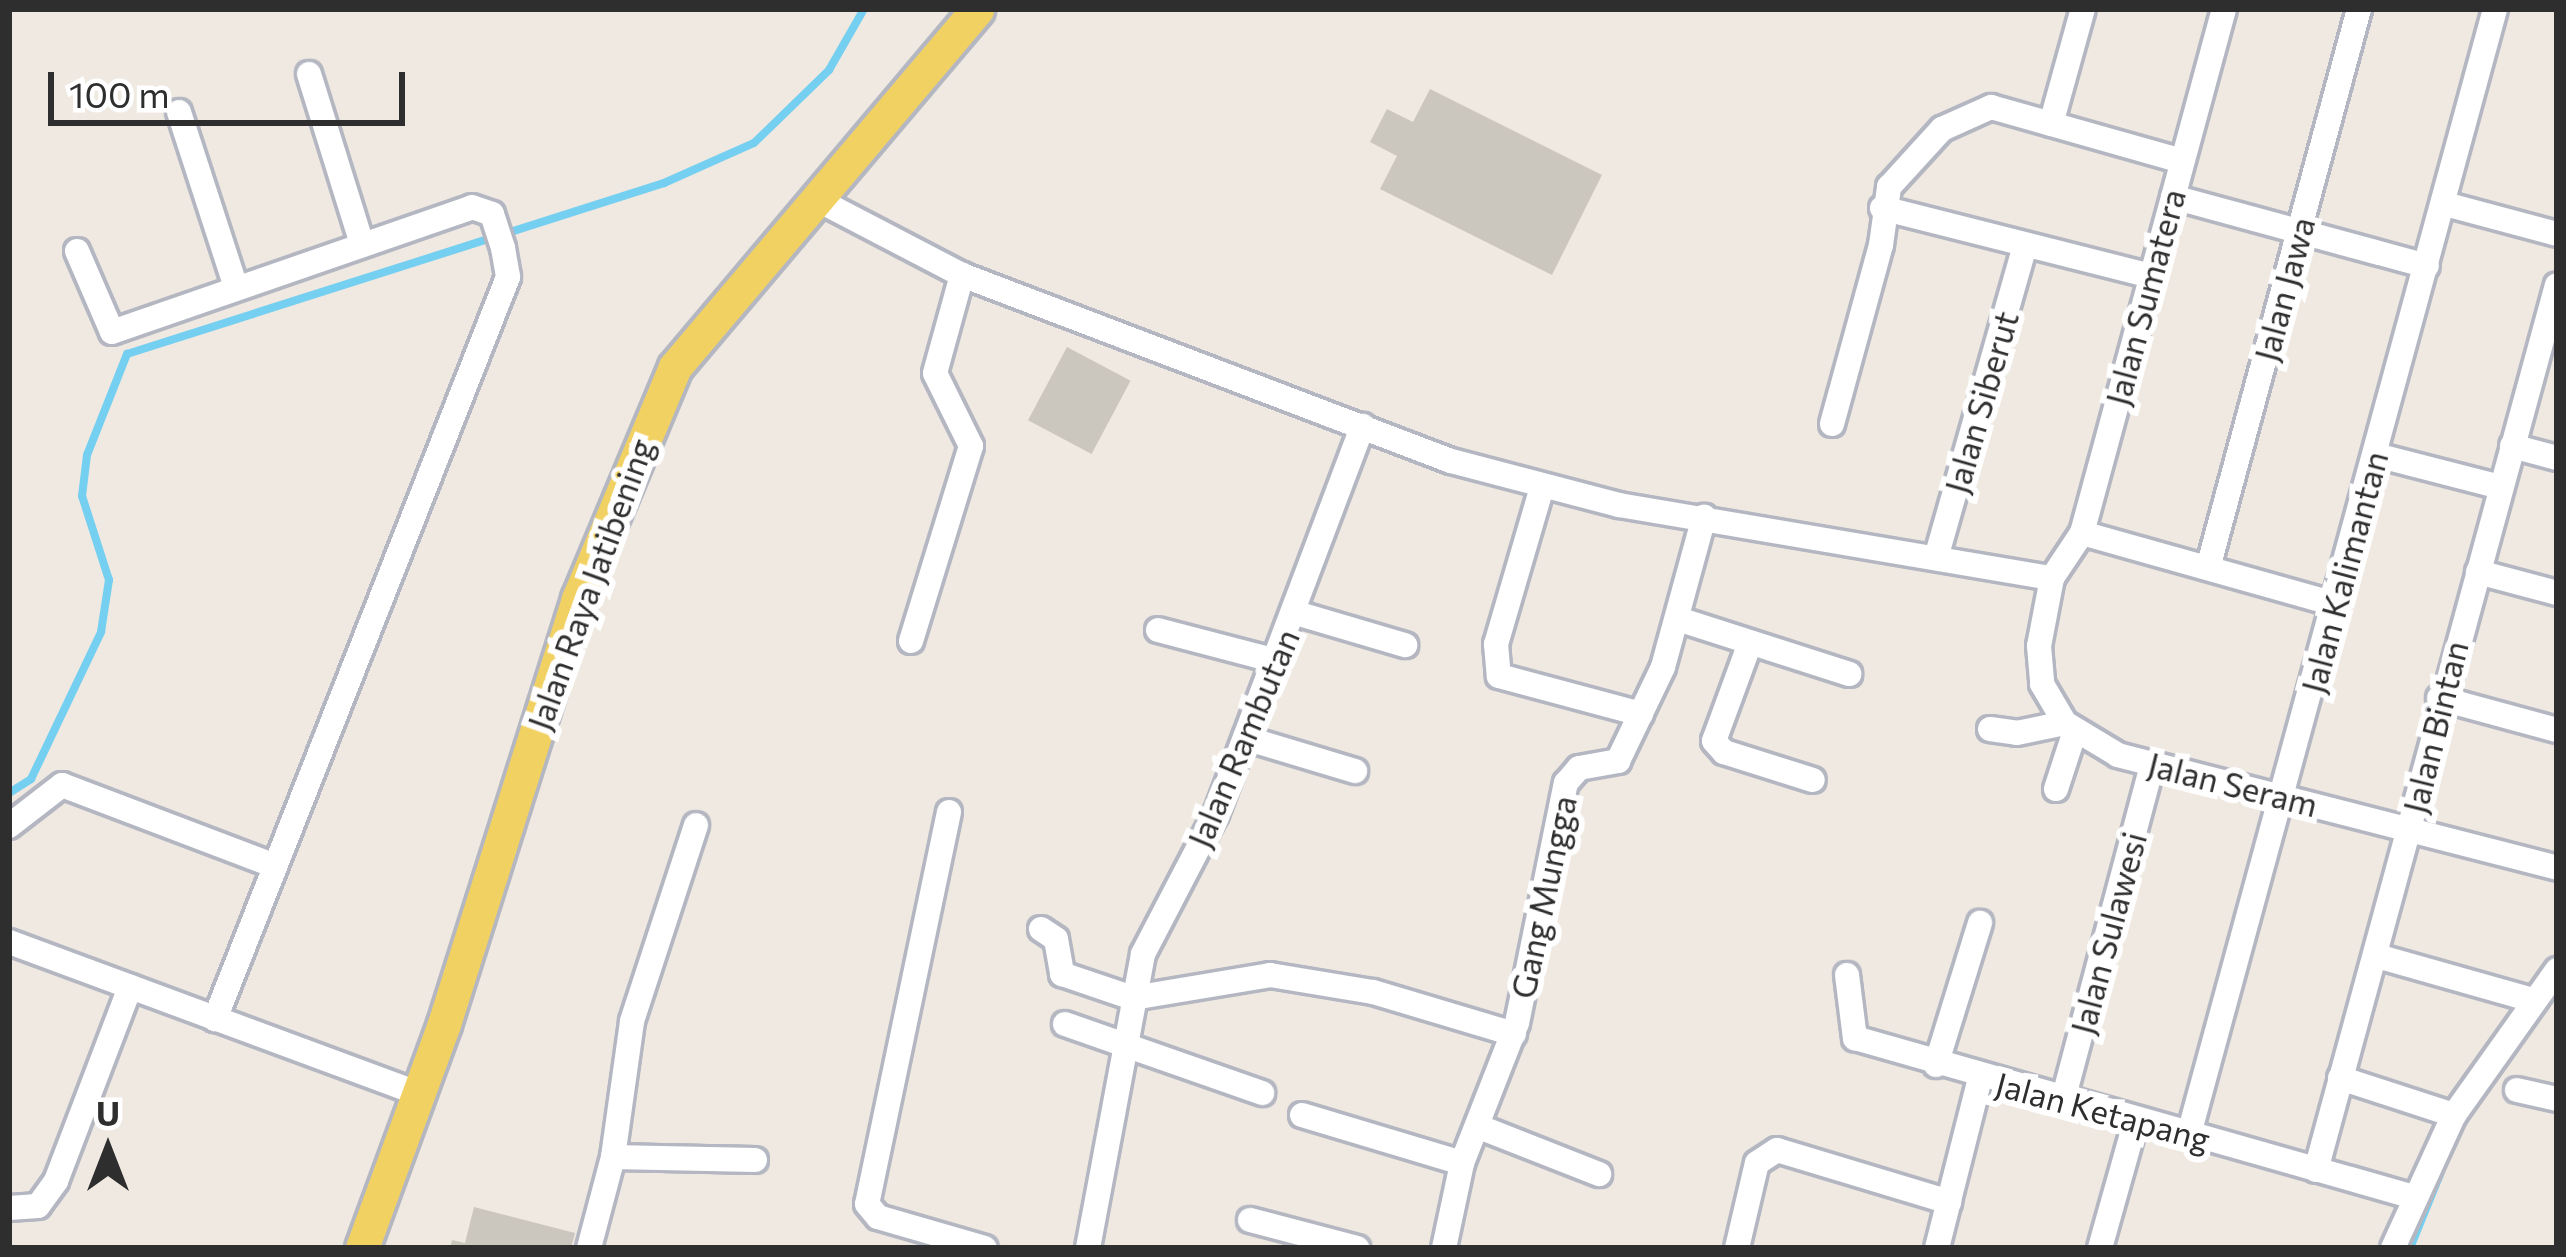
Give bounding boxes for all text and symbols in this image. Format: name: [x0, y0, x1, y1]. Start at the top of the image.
scale bar: [54, 48, 411, 122]
text: 100 m: [69, 71, 170, 115]
street label: Jalan Sumatera: [2097, 184, 2193, 410]
street label: Jalan Jawa: [2246, 213, 2322, 365]
street label: Jalan Siberut: [1936, 306, 2026, 498]
street label: Jalan Raya Jatibening: [519, 433, 661, 735]
street label: Jalan Kalimantan: [2293, 447, 2395, 697]
street label: Jalan Rambutan: [1179, 623, 1307, 853]
street label: Jalan Bintan: [2394, 637, 2476, 817]
street label: Jalan Seram: [2144, 744, 2322, 824]
street label: Gang Mungga: [1502, 792, 1584, 1002]
street label: Jalan Sulawesi: [2062, 828, 2154, 1038]
street label: Jalan Ketapang: [1992, 1063, 2214, 1159]
north arrow: [48, 1089, 168, 1209]
text: U: [96, 1092, 120, 1133]

